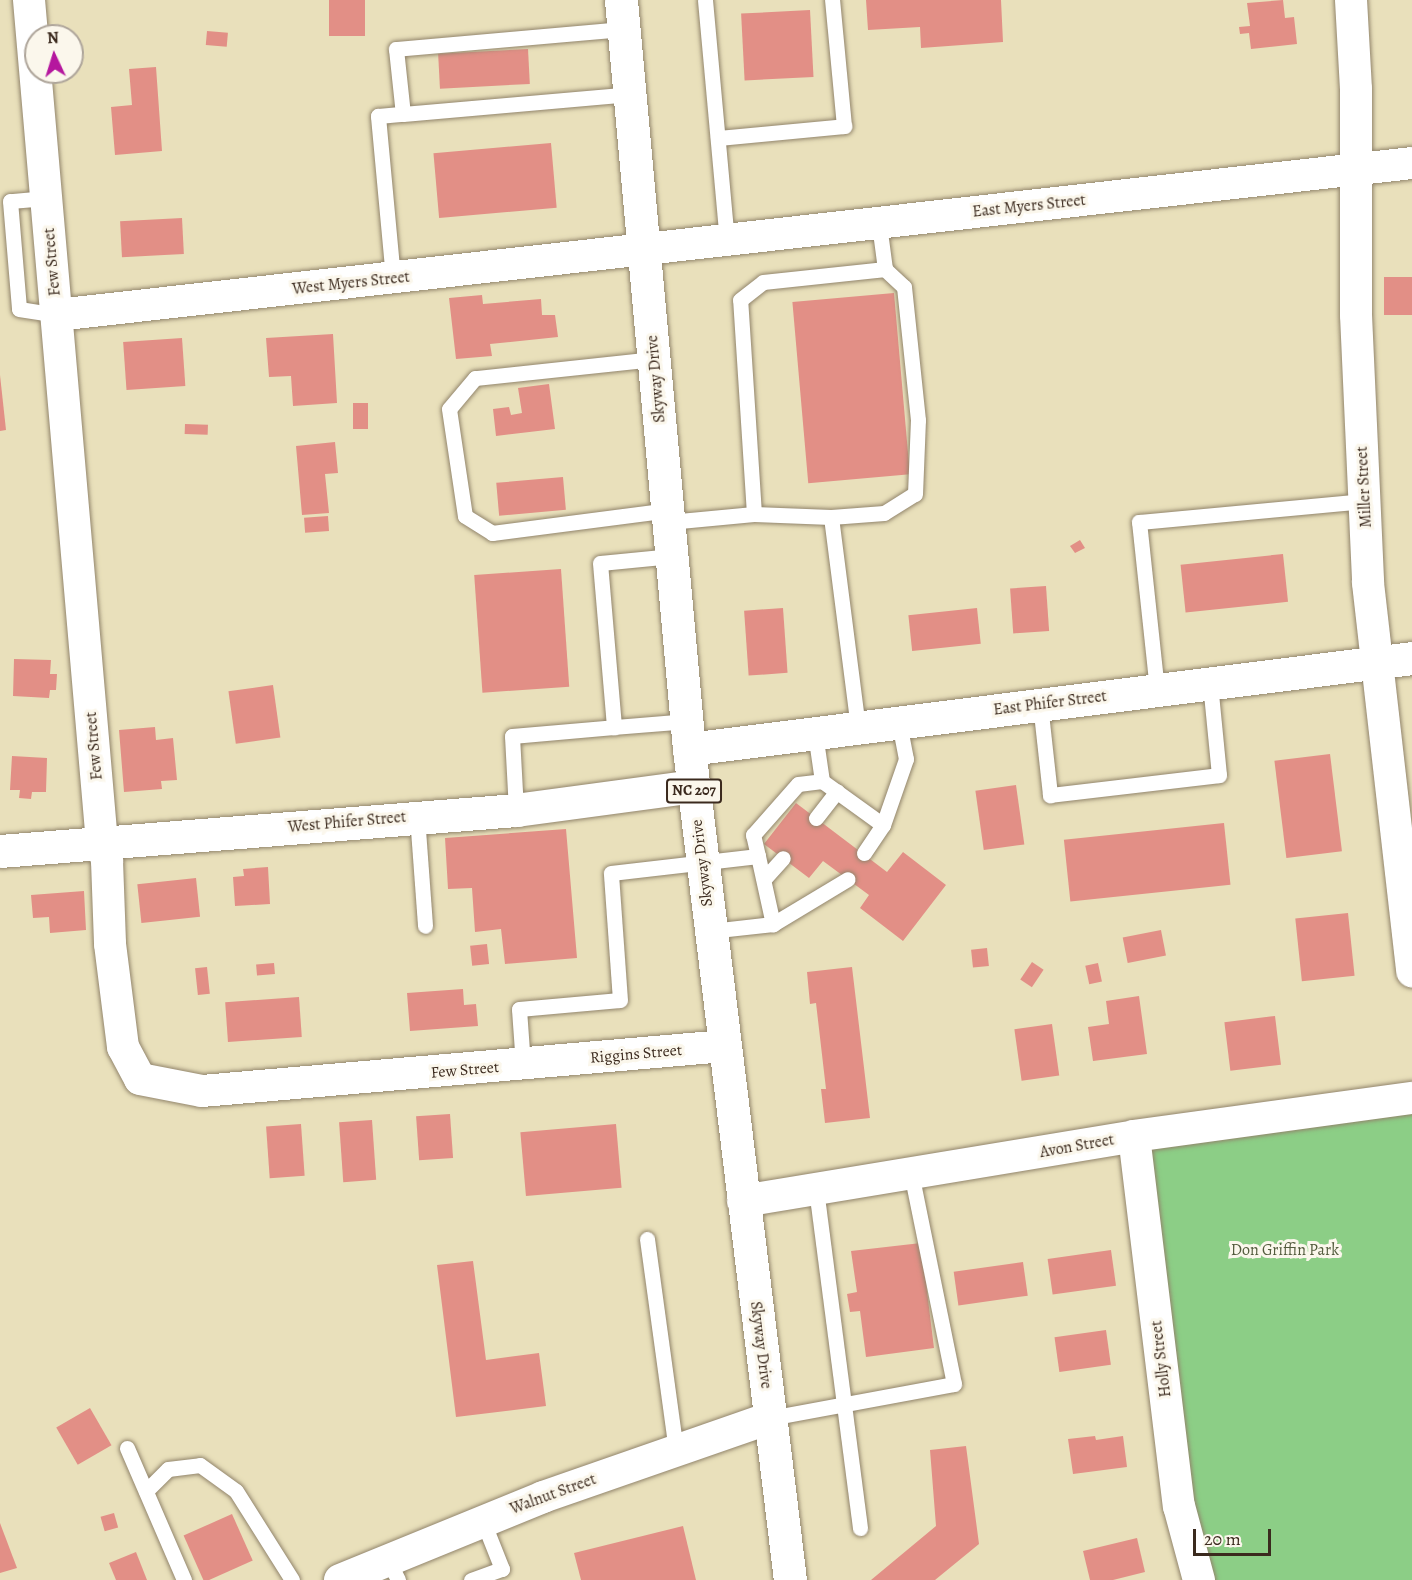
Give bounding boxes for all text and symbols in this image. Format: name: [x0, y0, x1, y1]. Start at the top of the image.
north arrow: [24, 24, 84, 84]
text: N: [46, 27, 59, 49]
street label: East Myers Street: [971, 191, 1087, 221]
street label: Few Street: [39, 227, 65, 297]
street label: West Myers Street: [291, 267, 411, 299]
street label: Skyway Drive: [643, 334, 669, 424]
street label: Miller Street: [1352, 446, 1376, 528]
street label: East Phifer Street: [992, 687, 1108, 719]
street label: Few Street: [81, 711, 107, 781]
road number: NC 207: [666, 779, 722, 803]
street label: West Phifer Street: [287, 807, 407, 837]
street label: Skyway Drive: [687, 818, 717, 908]
street label: Riggins Street: [589, 1040, 683, 1068]
street label: Few Street: [430, 1057, 500, 1083]
street label: Avon Street: [1038, 1130, 1116, 1162]
park label: Don Griffin Park: [1231, 1240, 1339, 1260]
street label: Skyway Drive: [746, 1300, 776, 1390]
street label: Holly Street: [1147, 1320, 1175, 1398]
street label: Walnut Street: [507, 1470, 599, 1518]
scale bar: [1196, 1517, 1274, 1555]
text: 20 m: [1204, 1527, 1241, 1551]

